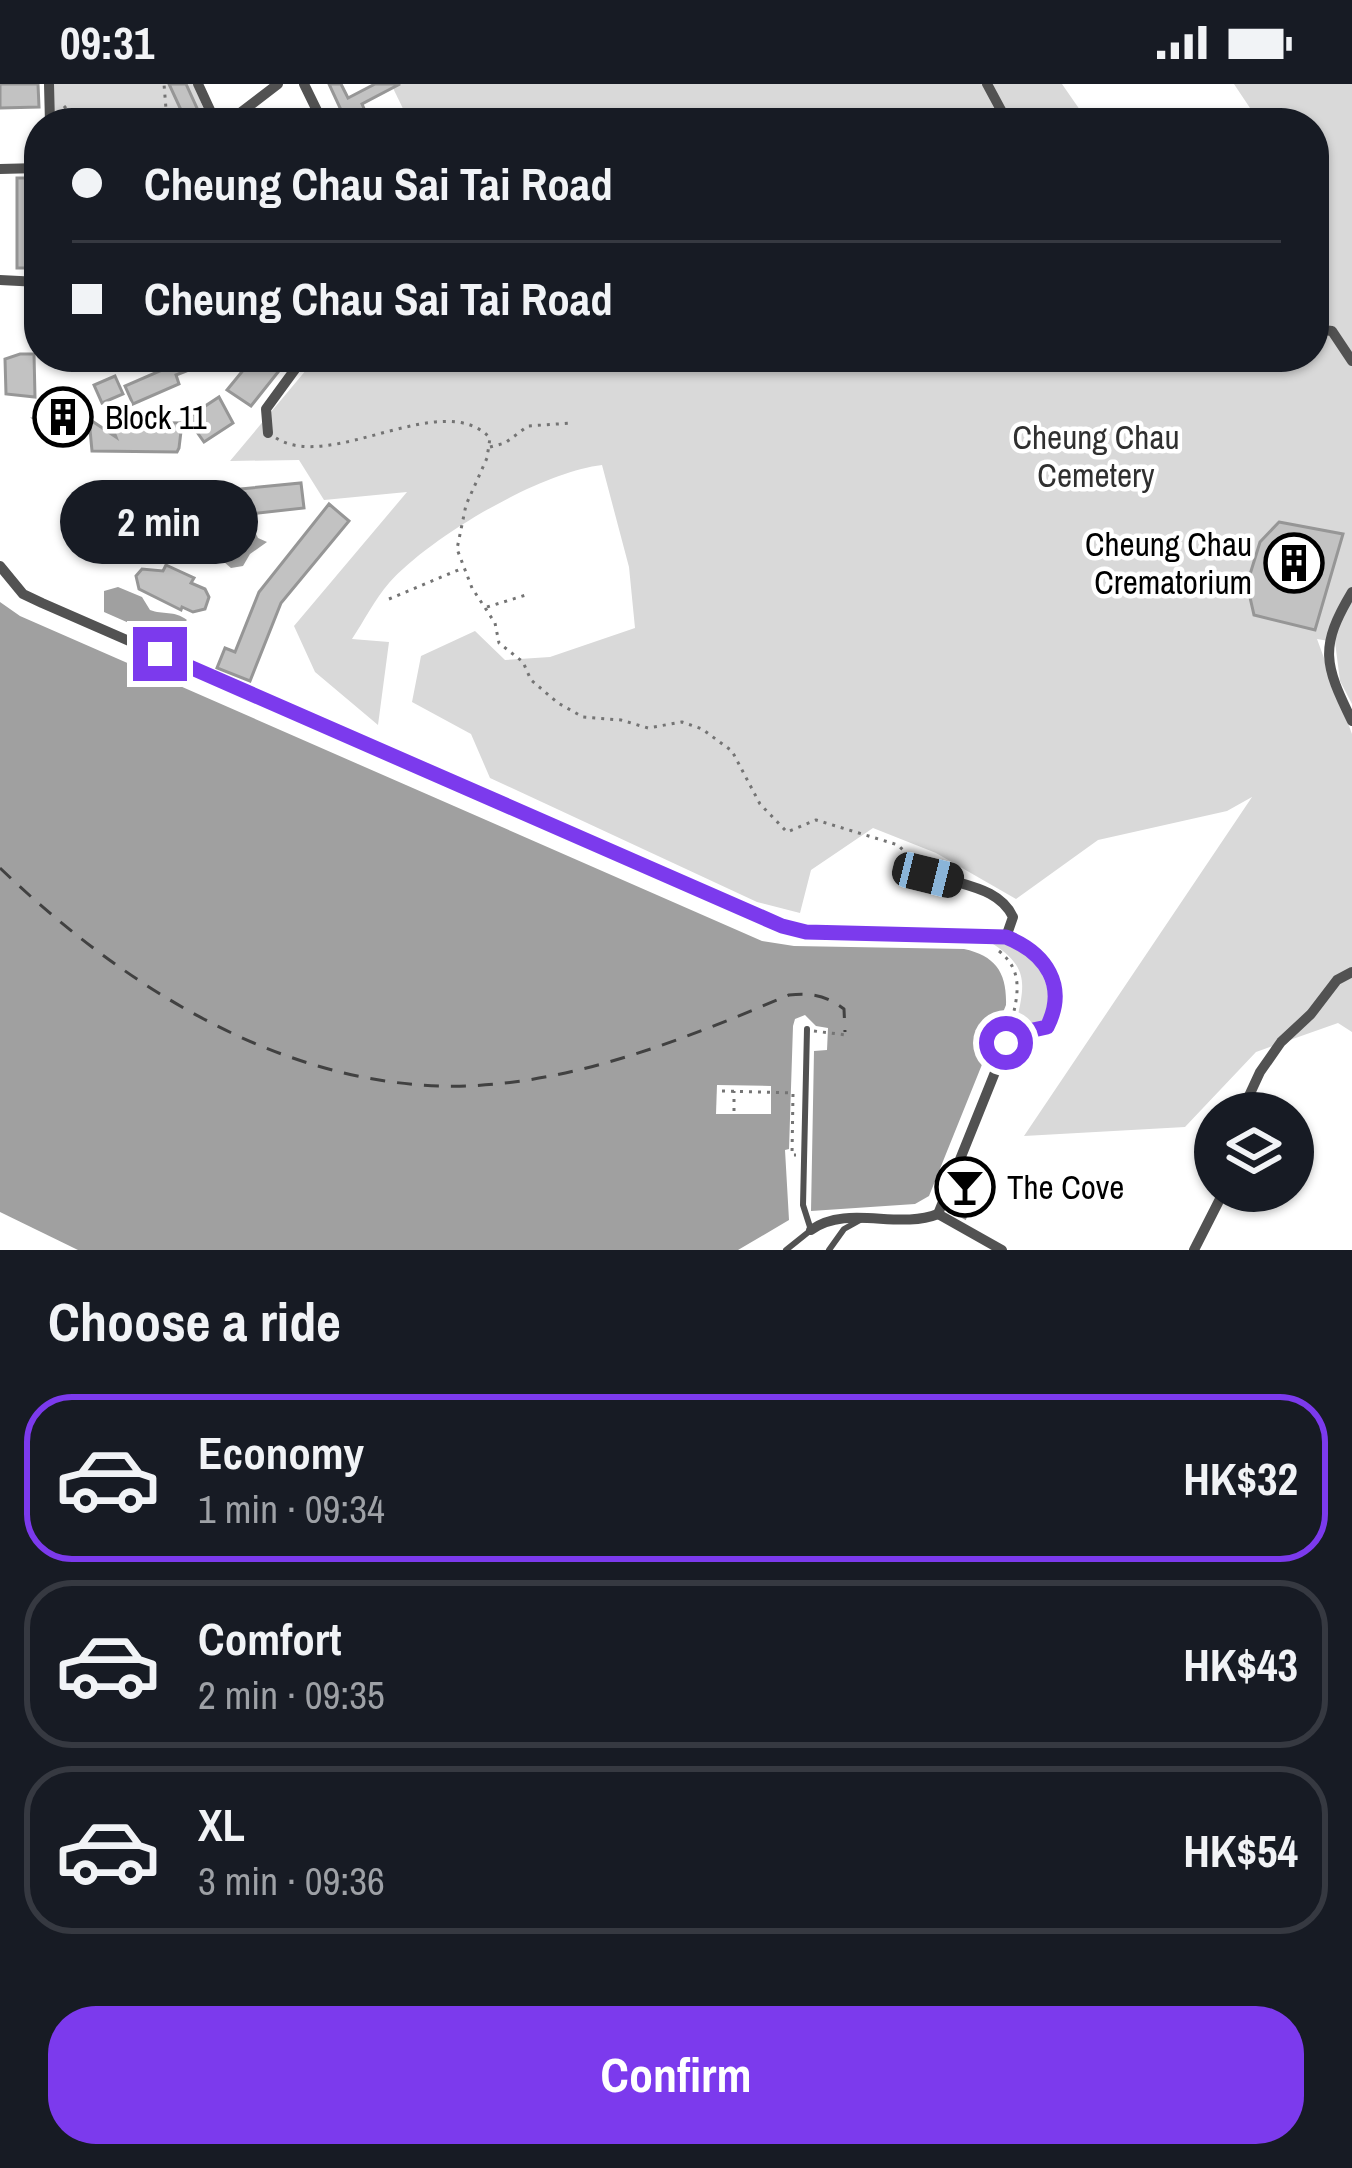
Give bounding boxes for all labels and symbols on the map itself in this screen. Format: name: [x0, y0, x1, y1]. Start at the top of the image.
building icon: Block 11: [32, 386, 94, 448]
place label: Block 11: [105, 395, 207, 439]
park label: Cheung Chau Cemetery: [1013, 415, 1179, 497]
callout: 2 min: [61, 480, 259, 564]
place label: Cheung Chau Crematorium: [1085, 522, 1252, 604]
building icon: Cheung Chau Crematorium: [1263, 532, 1325, 594]
route end: [133, 627, 187, 681]
car: [889, 849, 967, 901]
route start: [979, 1016, 1033, 1070]
bar icon: The Cove: [934, 1156, 996, 1218]
place label: The Cove: [1007, 1165, 1124, 1209]

